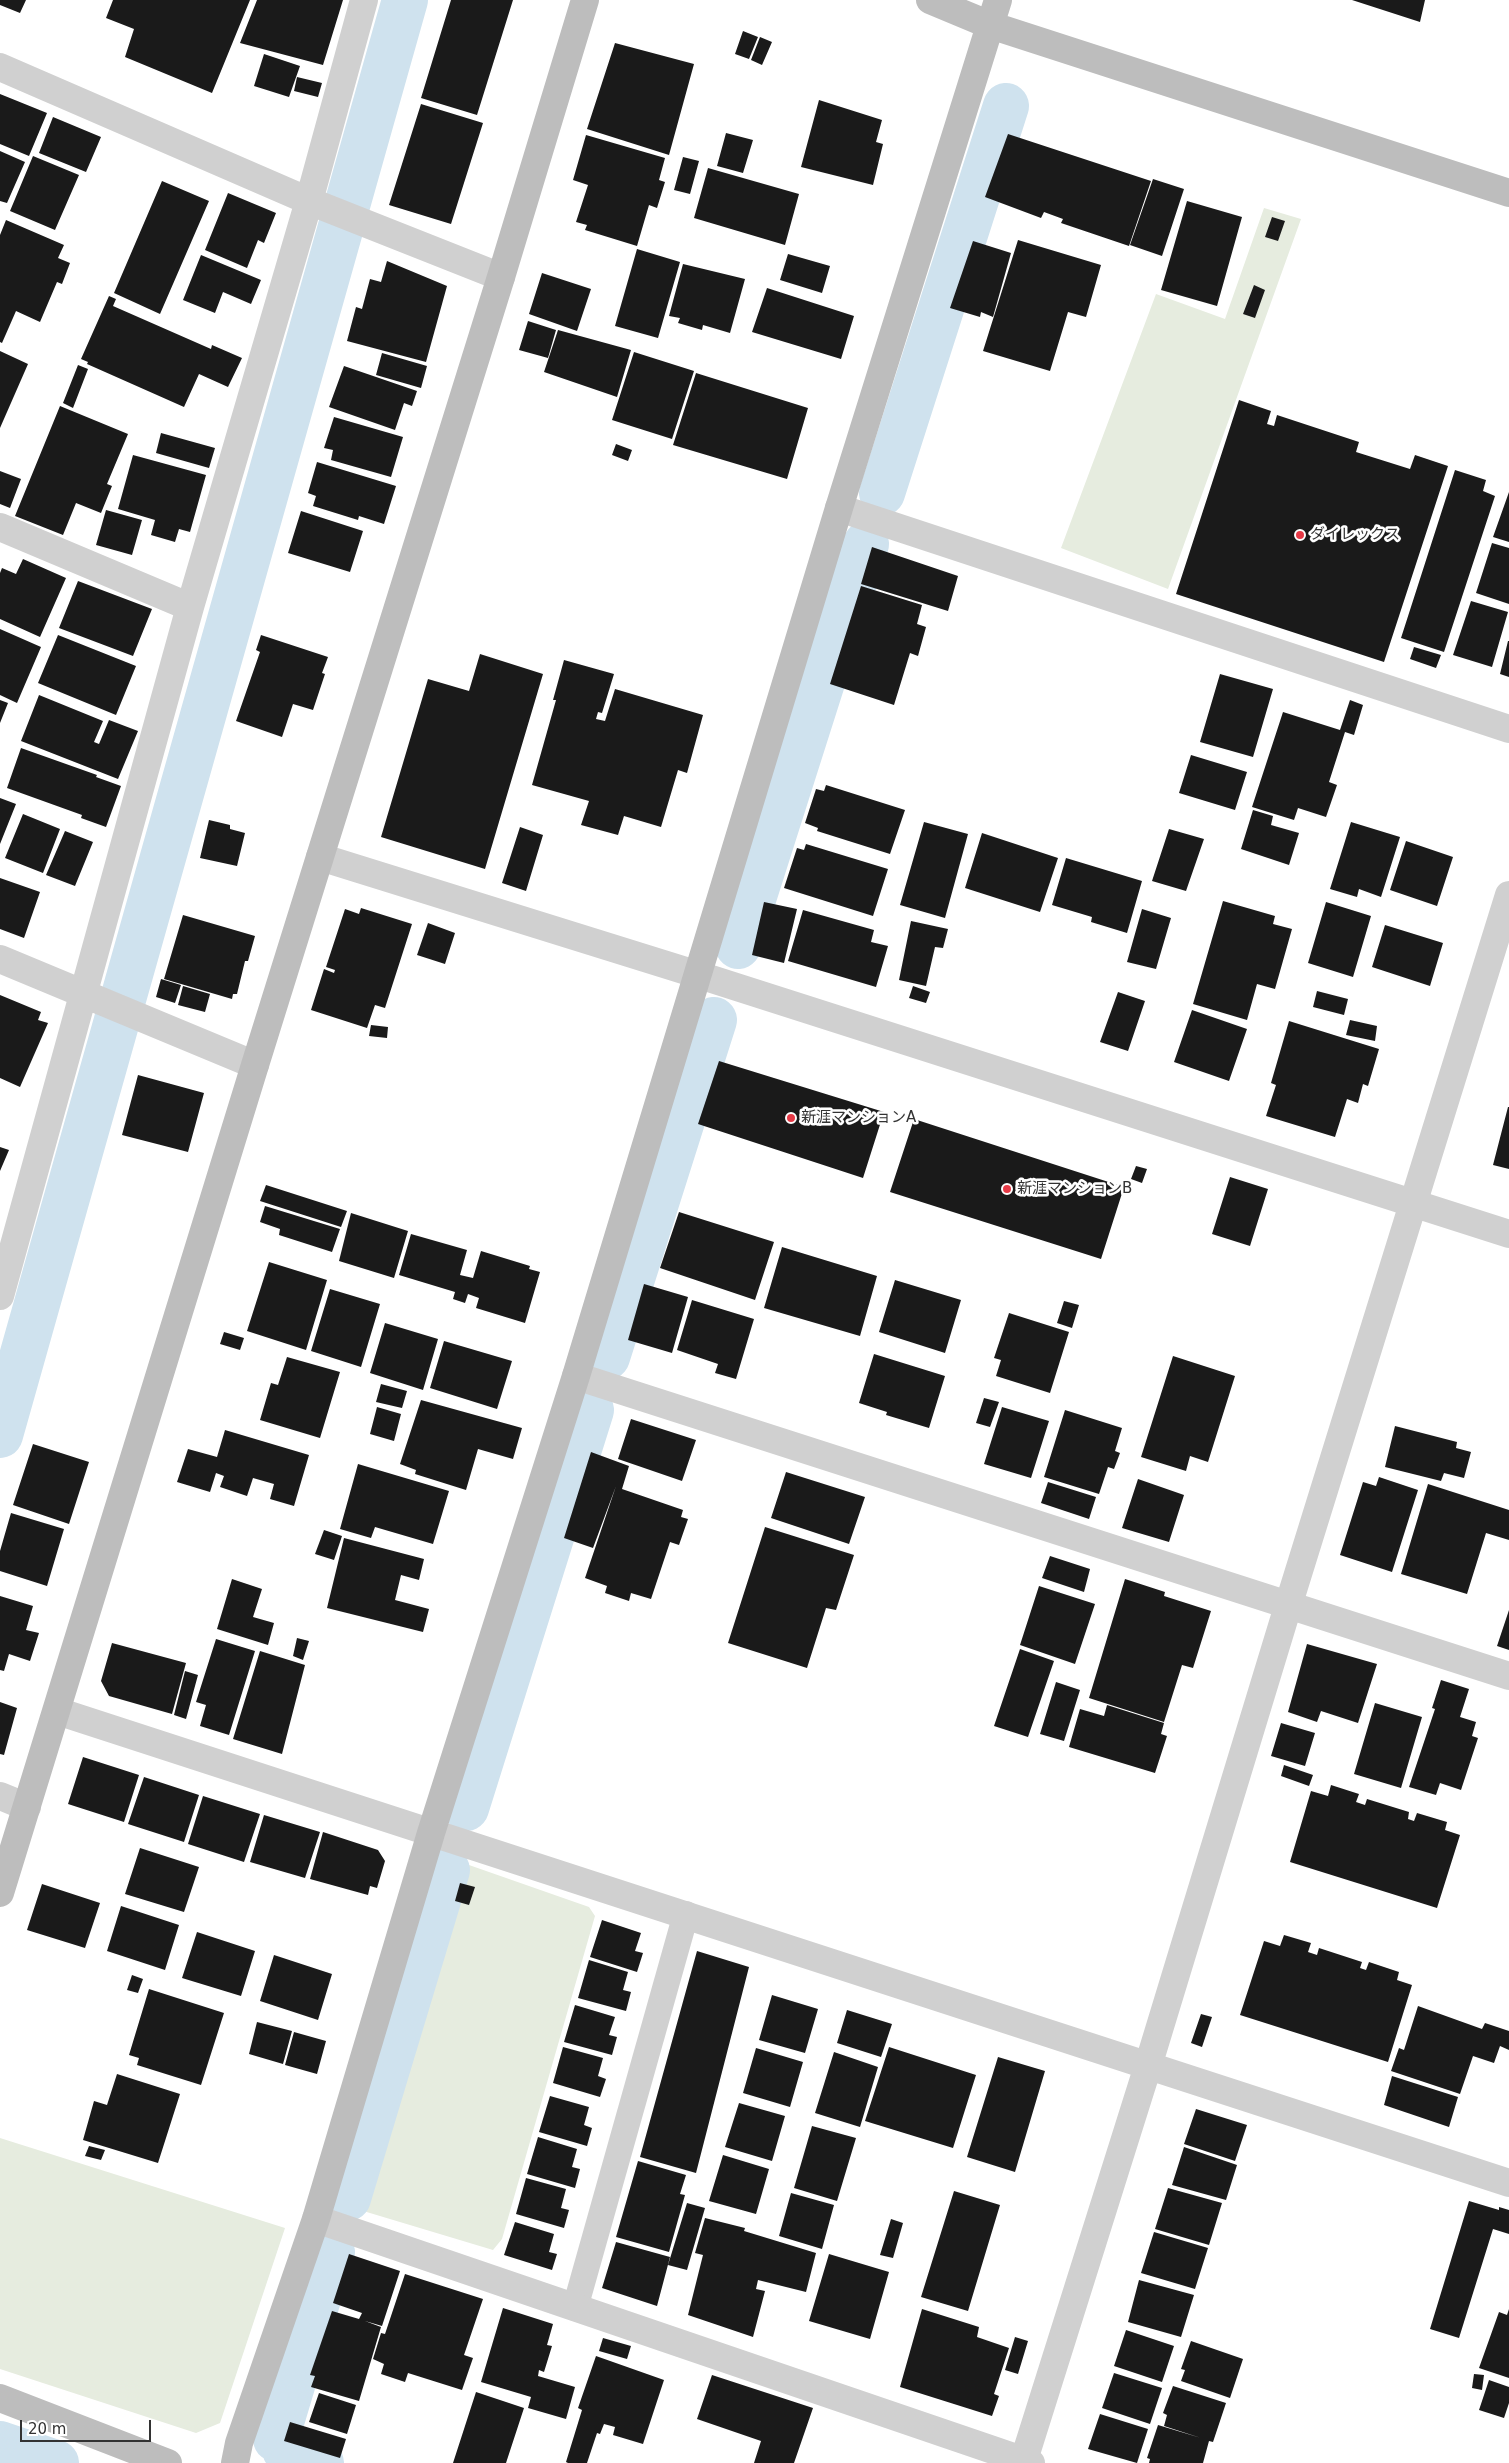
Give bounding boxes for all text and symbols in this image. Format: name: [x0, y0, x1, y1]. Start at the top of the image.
place label: ダイレックス: [1310, 526, 1400, 544]
marker: ダイレックス: [1294, 529, 1306, 541]
place label: 新涯マンションA: [801, 1109, 916, 1127]
marker: 新涯マンションA: [785, 1112, 797, 1124]
place label: 新涯マンションB: [1017, 1180, 1132, 1198]
marker: 新涯マンションB: [1001, 1183, 1013, 1195]
scale bar: [22, 2410, 154, 2442]
text: 20 m: [28, 2420, 66, 2438]

